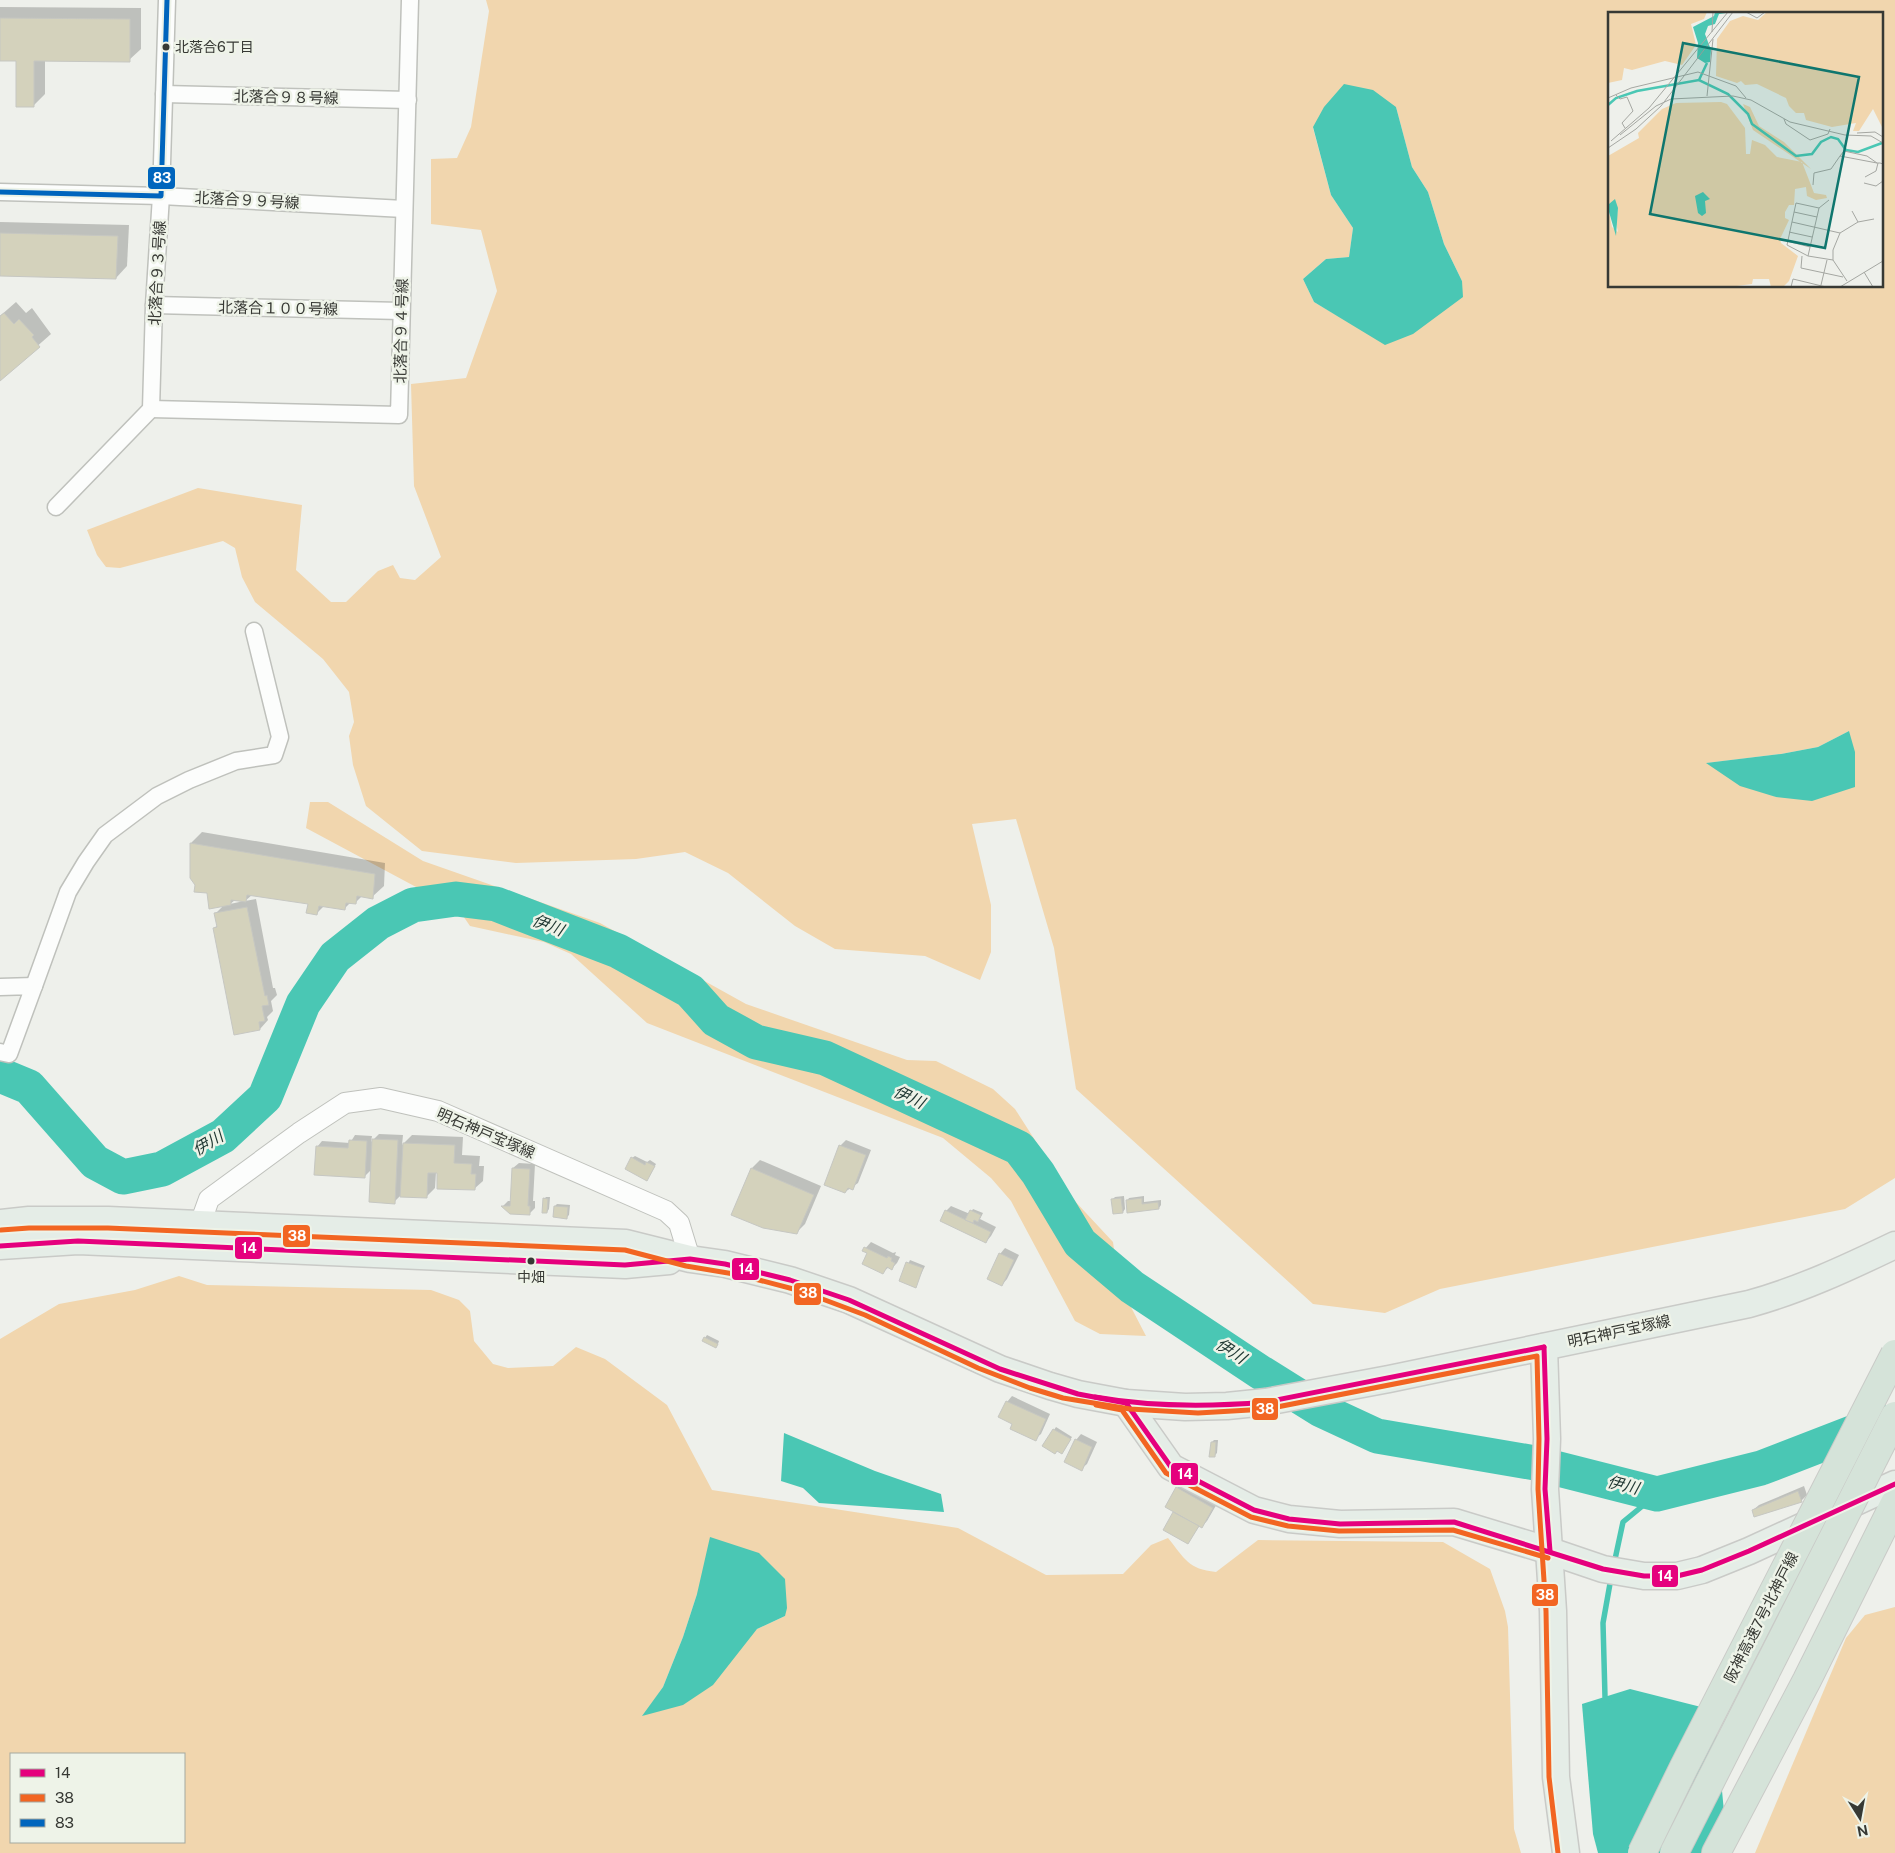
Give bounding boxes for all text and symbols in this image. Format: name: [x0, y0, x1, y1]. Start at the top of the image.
inset map: [1608, 12, 1882, 288]
place label: 北落合6丁目: [175, 39, 254, 55]
marker: 北落合6丁目: [161, 42, 171, 52]
street label: 北落合９８号線: [233, 88, 339, 106]
line badge: 83: [147, 166, 176, 190]
text: 83: [153, 170, 171, 186]
street label: 北落合９９号線: [194, 189, 300, 211]
street label: 北落合９３号線: [146, 220, 168, 326]
street label: 北落合９４号線: [392, 278, 410, 384]
street label: 北落合１００号線: [218, 298, 338, 318]
water label: 伊川: [530, 910, 568, 940]
water label: 伊川: [890, 1082, 929, 1113]
street label: 明石神戸宝塚線: [434, 1105, 538, 1161]
water label: 伊川: [189, 1126, 228, 1159]
line badge: 38: [282, 1224, 311, 1248]
text: 38: [288, 1228, 306, 1244]
line badge: 14: [234, 1236, 263, 1260]
text: 14: [241, 1240, 257, 1256]
marker: 中畑: [526, 1256, 536, 1266]
line badge: 14: [731, 1257, 760, 1281]
text: 14: [738, 1261, 754, 1277]
place label: 中畑: [517, 1269, 545, 1285]
line badge: 38: [793, 1282, 822, 1306]
text: 38: [799, 1285, 817, 1301]
street label: 明石神戸宝塚線: [1566, 1312, 1672, 1350]
water label: 伊川: [1212, 1334, 1251, 1369]
line badge: 38: [1251, 1397, 1279, 1421]
text: 38: [1256, 1401, 1274, 1417]
line badge: 14: [1170, 1462, 1199, 1486]
text: 14: [1177, 1466, 1193, 1482]
water label: 伊川: [1605, 1472, 1643, 1499]
street label: 阪神高速7号北神戸線: [1721, 1549, 1801, 1685]
line badge: 14: [1651, 1564, 1679, 1588]
text: 14: [1657, 1568, 1673, 1584]
line badge: 38: [1531, 1583, 1559, 1607]
text: 38: [1536, 1587, 1554, 1603]
legend: [10, 1753, 185, 1843]
text: 14: [55, 1764, 71, 1781]
text: 38: [55, 1789, 74, 1806]
north arrow: [1835, 1793, 1885, 1843]
text: 83: [55, 1814, 74, 1831]
text: N: [1856, 1822, 1869, 1840]

